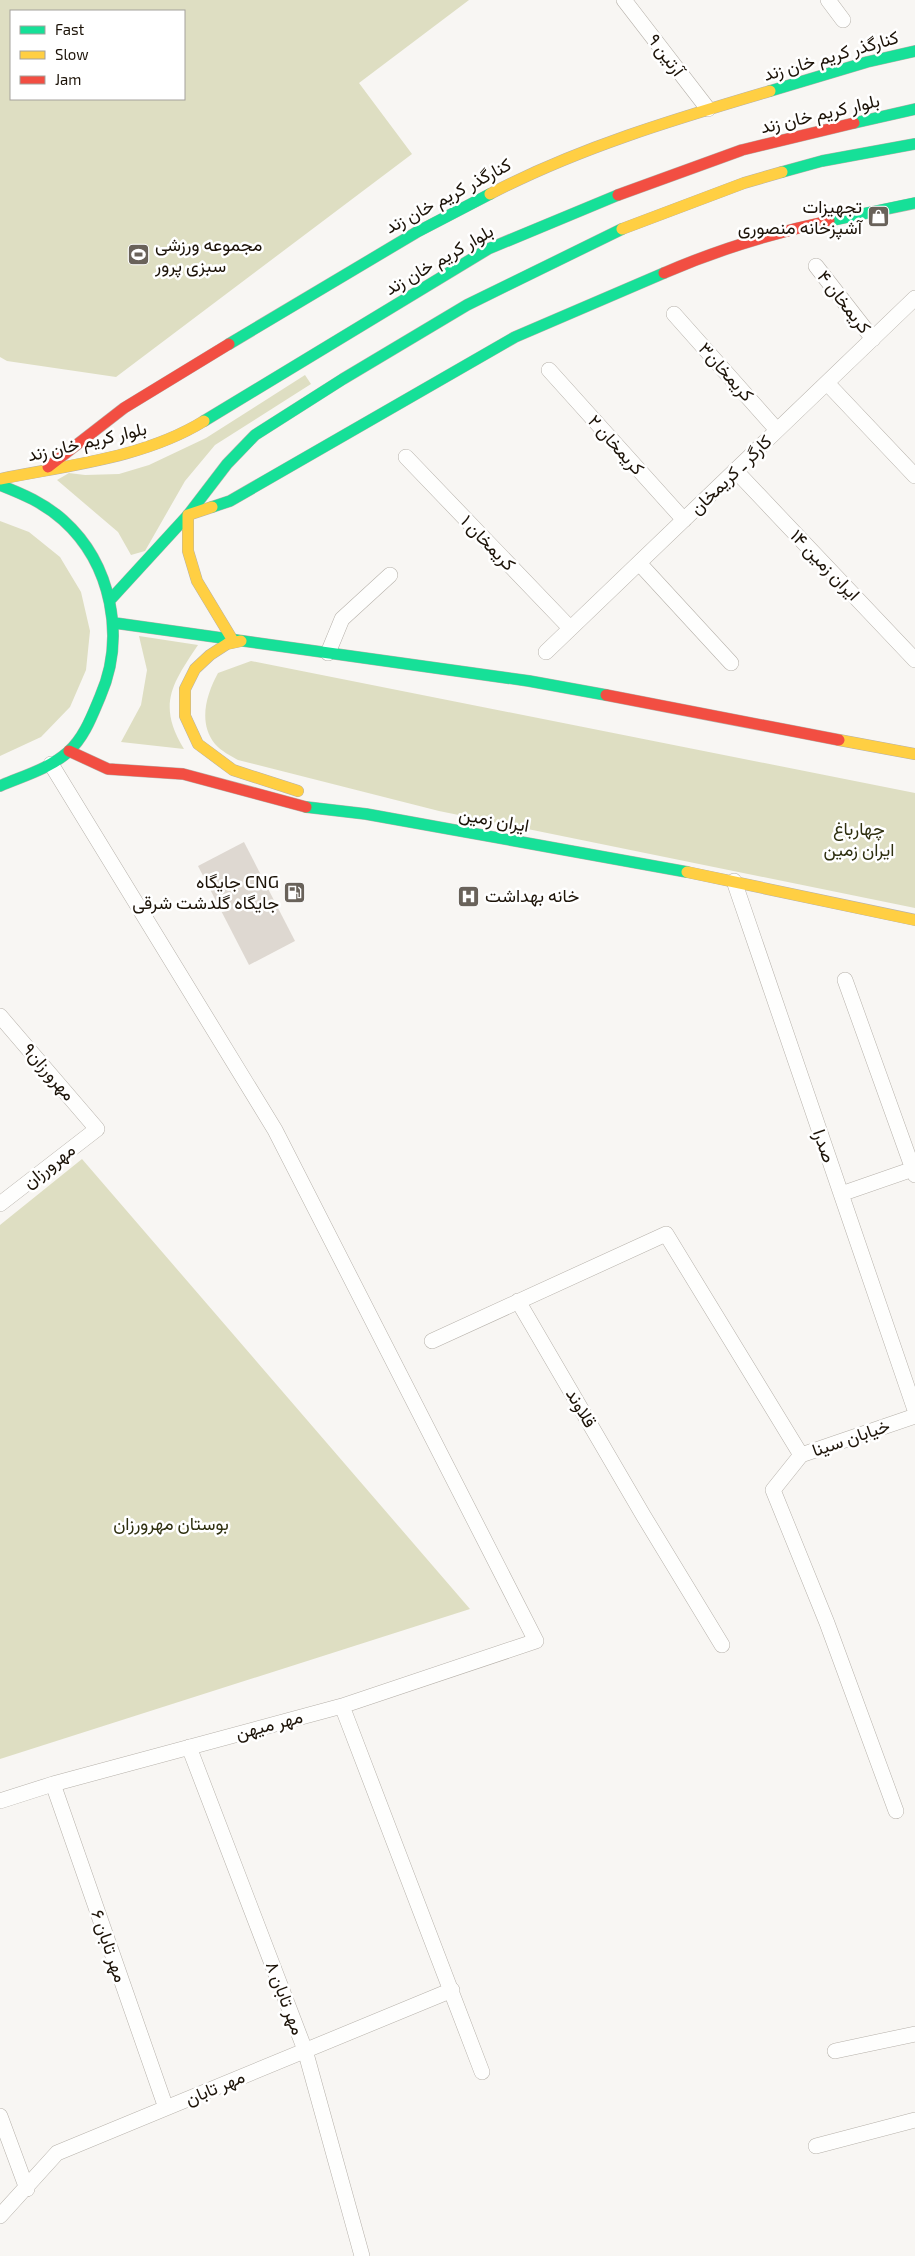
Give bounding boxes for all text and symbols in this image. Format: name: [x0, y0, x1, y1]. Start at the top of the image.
legend: [10, 10, 185, 100]
text: Fast: [55, 20, 85, 38]
street label: کنارگذر کریم خان زند: [761, 25, 901, 87]
street label: آرتین ۹: [643, 29, 691, 82]
text: Slow: [55, 45, 89, 63]
text: Jam: [55, 70, 81, 88]
street label: بلوار کریم خان زند: [758, 89, 882, 139]
street label: کنارگذر کریم خان زند: [381, 153, 515, 239]
place label: تجهیزات آشپزخانه منصوری: [738, 195, 864, 240]
shop icon: تجهیزات آشپزخانه منصوری: [866, 205, 890, 229]
street label: بلوار کریم خان زند: [380, 219, 498, 301]
place label: مجموعه ورزشی سبزی پرور: [154, 233, 262, 278]
sports icon: مجموعه ورزشی سبزی پرور: [127, 243, 151, 267]
street label: کریمخان ۴: [812, 265, 876, 338]
street label: کریمخان۳: [694, 337, 759, 406]
street label: کریمخان ۲: [583, 410, 650, 480]
street label: بلوار کریم خان زند: [25, 417, 149, 467]
street label: کارگر ـ کریمخان: [685, 430, 776, 519]
street label: کریمخان ۱: [456, 510, 521, 576]
street label: ایران زمین ۱۴: [786, 524, 865, 605]
street label: ایران زمین: [457, 802, 531, 837]
park label: چهارباغ ایران زمین: [824, 817, 894, 861]
place label: جایگاه CNG جایگاه گلدشت شرقی: [132, 870, 279, 914]
fuel station icon: جایگاه CNG جایگاه گلدشت شرقی: [283, 880, 307, 904]
hospital icon: خانه بهداشت: [457, 884, 481, 908]
place label: خانه بهداشت: [485, 884, 579, 907]
street label: مهرورزان۹: [18, 1038, 81, 1105]
street label: صدرا: [808, 1126, 841, 1166]
street label: مهرورزان: [18, 1138, 80, 1193]
street label: قلاوند: [561, 1384, 602, 1432]
street label: خیابان سینا: [809, 1413, 893, 1461]
park label: بوستان مهرورزان: [113, 1512, 229, 1535]
street label: مهر میهن: [233, 1705, 305, 1745]
street label: مهر تابان ۶: [86, 1907, 133, 1985]
street label: مهر تابان ۸: [261, 1958, 310, 2038]
street label: مهر تابان: [182, 2065, 248, 2110]

